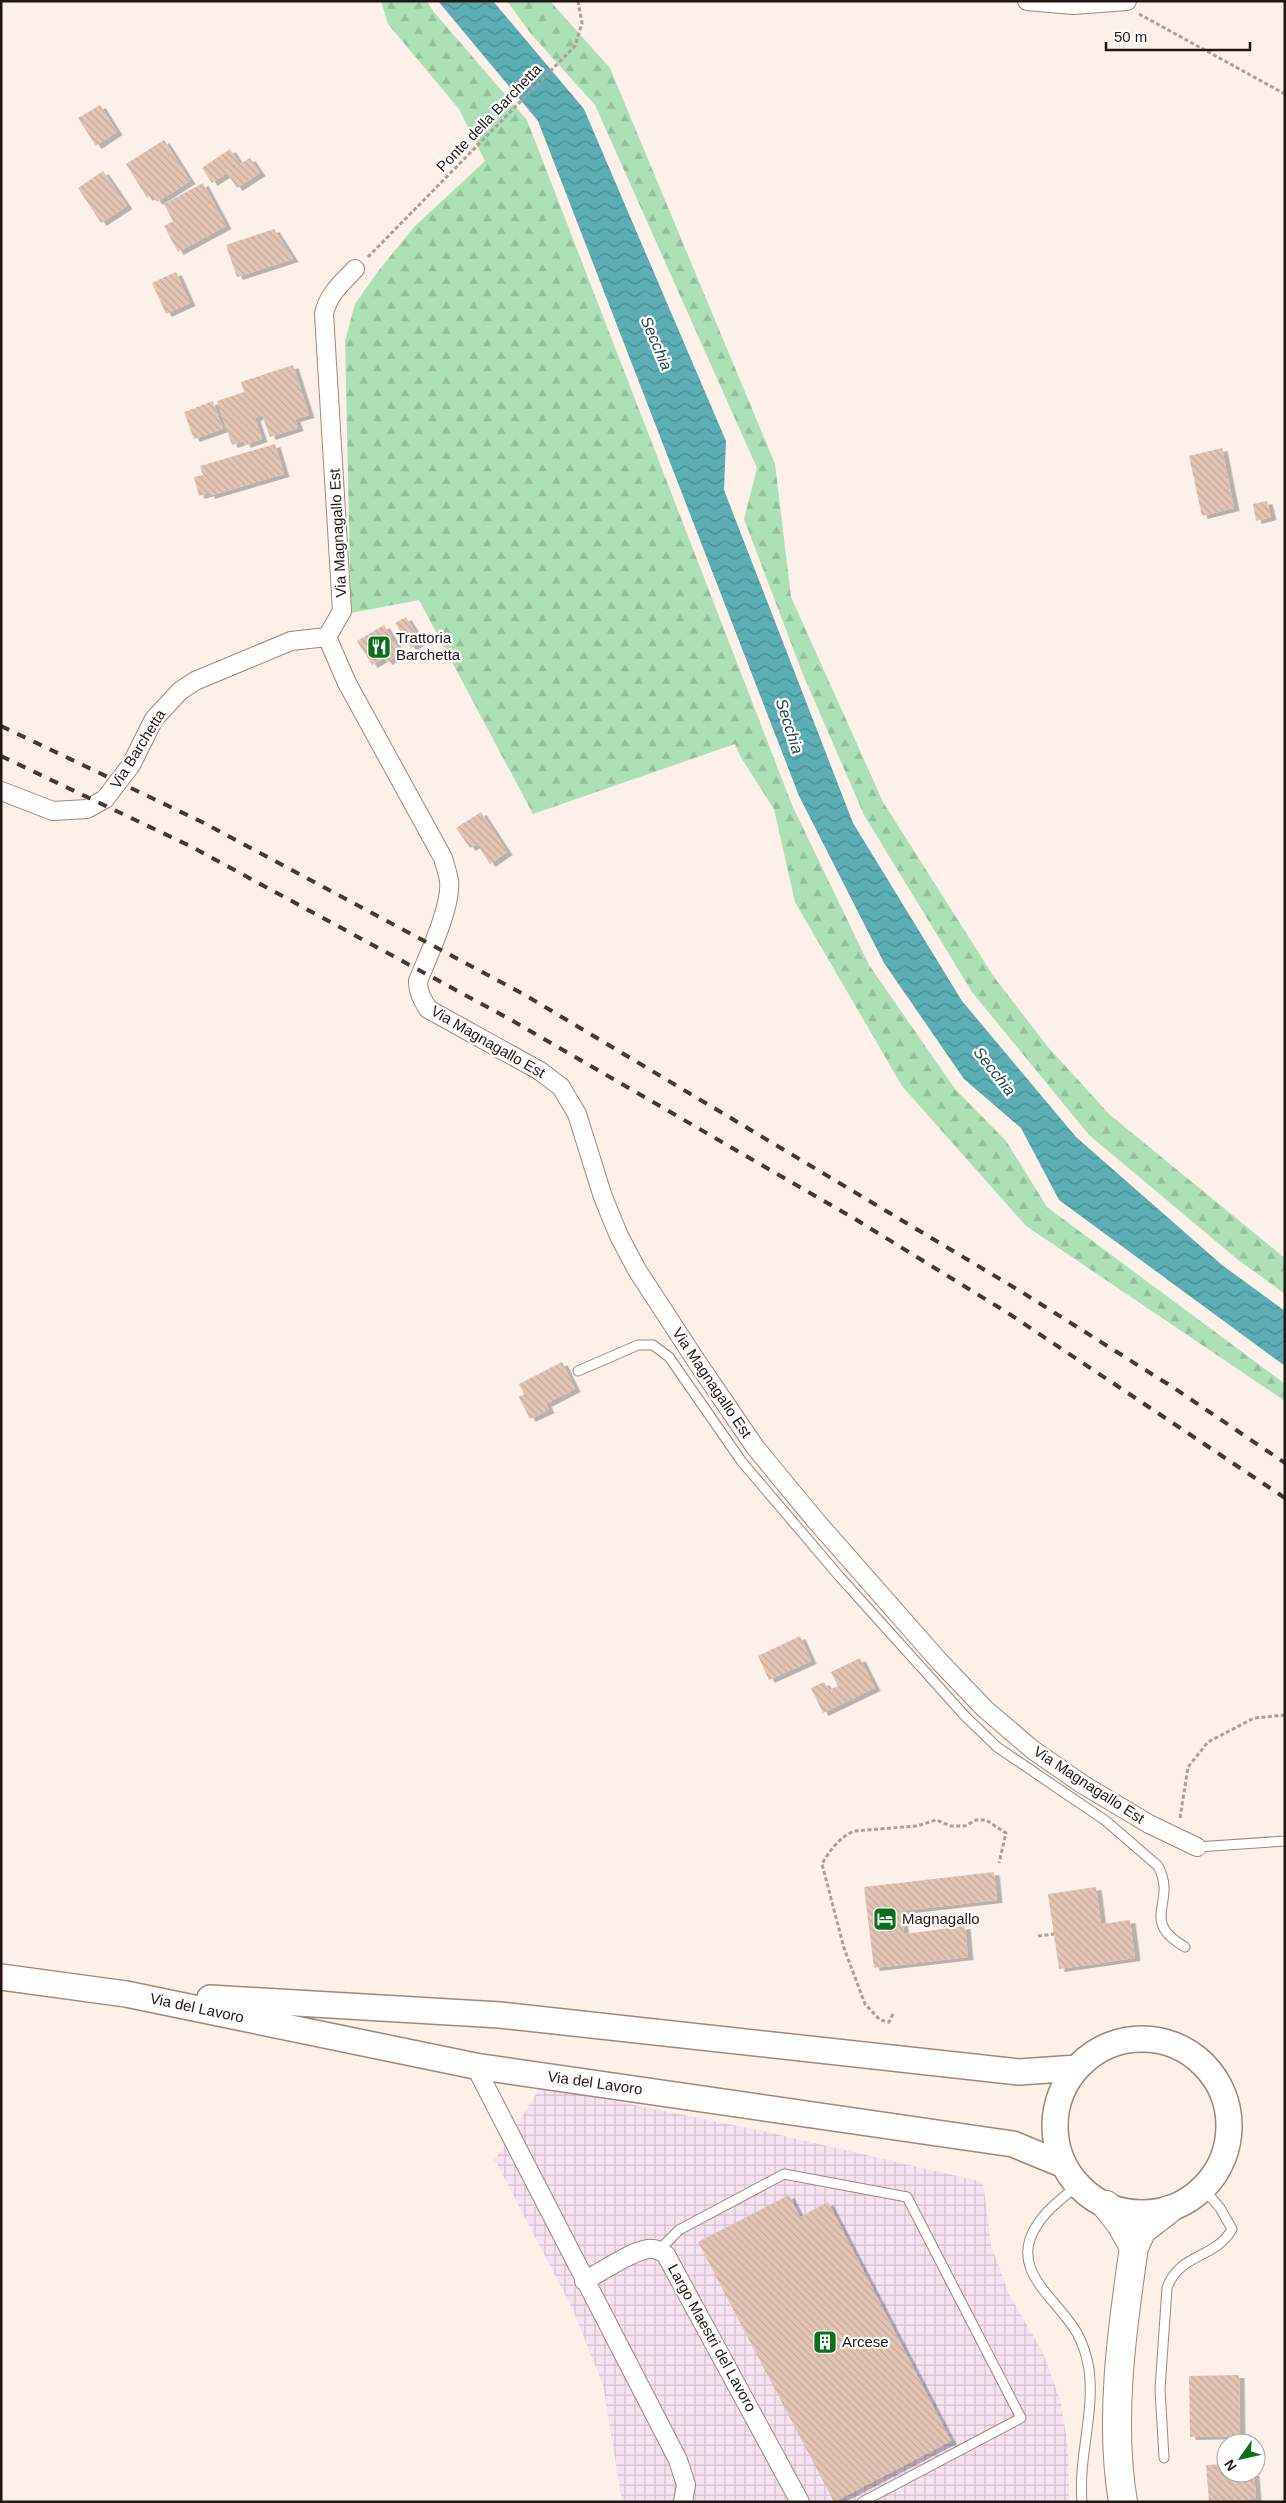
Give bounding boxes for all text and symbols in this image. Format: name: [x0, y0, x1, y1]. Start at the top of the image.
scale bar: [1106, 20, 1250, 52]
text: 50 m: [1114, 28, 1147, 45]
street label: Ponte della Barchetta: [433, 60, 545, 175]
water label: Secchia: [638, 314, 676, 373]
street label: Via Magnagallo Est: [326, 467, 349, 598]
place label: Trattoria Barchetta: [396, 629, 461, 663]
restaurant icon: Trattoria Barchetta: [366, 634, 392, 660]
water label: Secchia: [773, 696, 806, 756]
street label: Via Barchetta: [107, 706, 169, 791]
street label: Via Magnagallo Est: [428, 1002, 549, 1082]
water label: Secchia: [970, 1044, 1019, 1099]
street label: Via Magnagallo Est: [669, 1325, 756, 1442]
street label: Via Magnagallo Est: [1031, 1742, 1149, 1827]
hotel icon: Magnagallo: [872, 1906, 898, 1932]
place label: Magnagallo: [902, 1910, 980, 1927]
street label: Via del Lavoro: [149, 1989, 246, 2026]
street label: Via del Lavoro: [547, 2067, 644, 2098]
street label: Largo Maestri del Lavoro: [665, 2261, 760, 2414]
building icon: Arcese: [812, 2329, 838, 2355]
place label: Arcese: [842, 2333, 889, 2350]
north arrow: [1216, 2433, 1266, 2483]
text: N: [1221, 2457, 1240, 2474]

